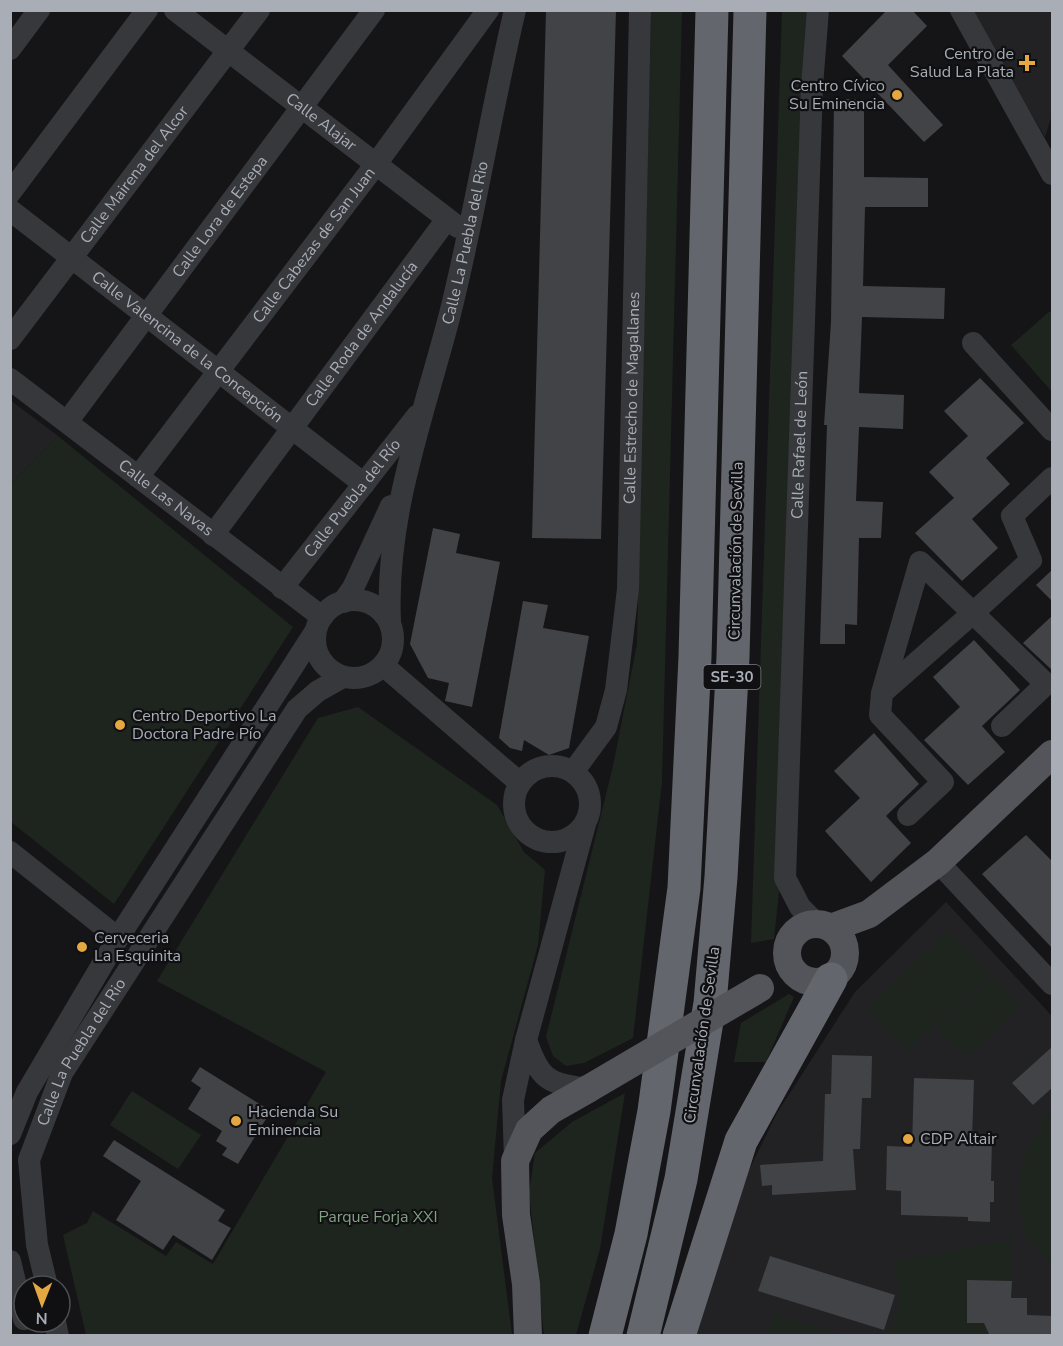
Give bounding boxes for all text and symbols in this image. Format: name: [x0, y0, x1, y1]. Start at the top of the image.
place label: Centro de Salud La Plata: [910, 43, 1014, 83]
marker: Centro de Salud La Plata: [1018, 54, 1036, 72]
place label: Centro Cívico Su Eminencia: [789, 75, 885, 115]
street label: Calle Alajar: [281, 88, 361, 156]
marker: Centro Cívico Su Eminencia: [890, 88, 904, 102]
street label: Calle Mairena del Alcor: [75, 101, 194, 248]
street label: Calle Lora de Estepa: [167, 151, 273, 282]
street label: Calle La Puebla del Rio: [437, 159, 494, 327]
street label: Calle Cabezas de San Juan: [248, 163, 381, 328]
street label: Calle Roda de Andalucía: [300, 257, 423, 411]
street label: Calle Valencina de la Concepción: [87, 266, 287, 428]
street label: Calle Estrecho de Magallanes: [619, 291, 645, 504]
street label: Calle Rafael de León: [786, 370, 813, 519]
street label: Calle Puebla del Río: [299, 434, 406, 562]
street label: Calle Las Navas: [114, 454, 218, 541]
street label: Circunvalación de Sevilla: [723, 462, 749, 640]
road number: SE-30: [704, 665, 760, 689]
place label: Centro Deportivo La Doctora Padre Pío: [132, 705, 276, 745]
marker: Centro Deportivo La Doctora Padre Pío: [113, 718, 127, 732]
place label: Cerveceria La Esquinita: [94, 927, 181, 967]
marker: Cerveceria La Esquinita: [75, 940, 89, 954]
street label: Circunvalación de Sevilla: [679, 945, 725, 1125]
street label: Calle La Puebla del Rio: [32, 974, 131, 1129]
place label: Hacienda Su Eminencia: [248, 1101, 338, 1141]
marker: Hacienda Su Eminencia: [229, 1114, 243, 1128]
place label: CDP Altair: [920, 1128, 997, 1150]
marker: CDP Altair: [901, 1132, 915, 1146]
park label: Parque Forja XXI: [318, 1206, 438, 1228]
north arrow: [12, 1274, 72, 1334]
text: N: [36, 1307, 48, 1329]

